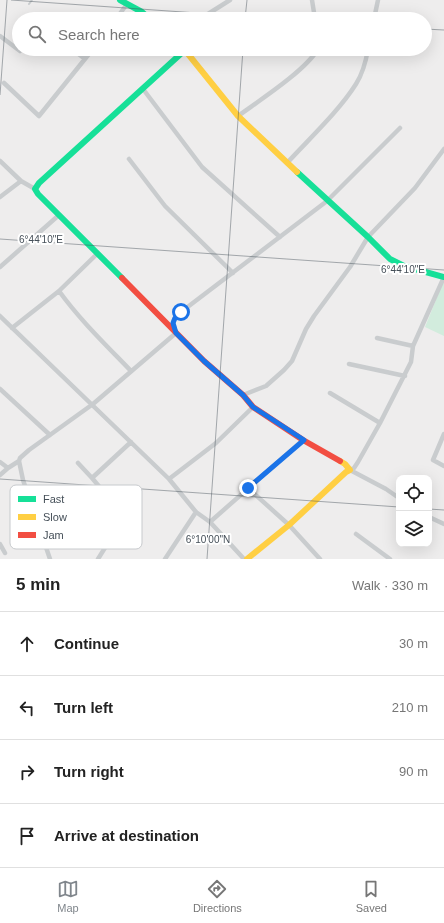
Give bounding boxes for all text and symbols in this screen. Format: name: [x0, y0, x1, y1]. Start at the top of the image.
search box: [12, 12, 432, 56]
icon: search: [26, 23, 48, 45]
text: Search here: [58, 26, 140, 43]
text: 6°44'10"E: [19, 234, 63, 245]
text: 6°44'10"E: [381, 264, 425, 275]
route start: [172, 303, 190, 321]
map controls: [396, 475, 432, 547]
button: locate: [396, 475, 432, 511]
route end: [239, 479, 257, 497]
legend: [10, 485, 142, 549]
text: Fast: [43, 493, 64, 505]
text: Slow: [43, 511, 67, 523]
button: layers: [396, 511, 432, 547]
text: Jam: [43, 529, 64, 541]
text: 6°10'00"N: [186, 534, 230, 545]
text: 5 min: [16, 575, 60, 594]
text: Walk · 330 m: [352, 578, 428, 593]
icon: ahead: [16, 633, 38, 655]
text: Continue: [54, 635, 119, 652]
text: 30 m: [399, 636, 428, 651]
icon: left: [16, 697, 38, 719]
text: Turn left: [54, 699, 113, 716]
text: 210 m: [392, 700, 428, 715]
icon: right: [16, 761, 38, 783]
text: Turn right: [54, 763, 124, 780]
text: 90 m: [399, 764, 428, 779]
icon: arrive: [16, 825, 38, 847]
text: Arrive at destination: [54, 827, 199, 844]
tab: Map: [57, 878, 79, 914]
tab: Directions: [193, 878, 242, 914]
tab: Saved: [356, 878, 387, 914]

